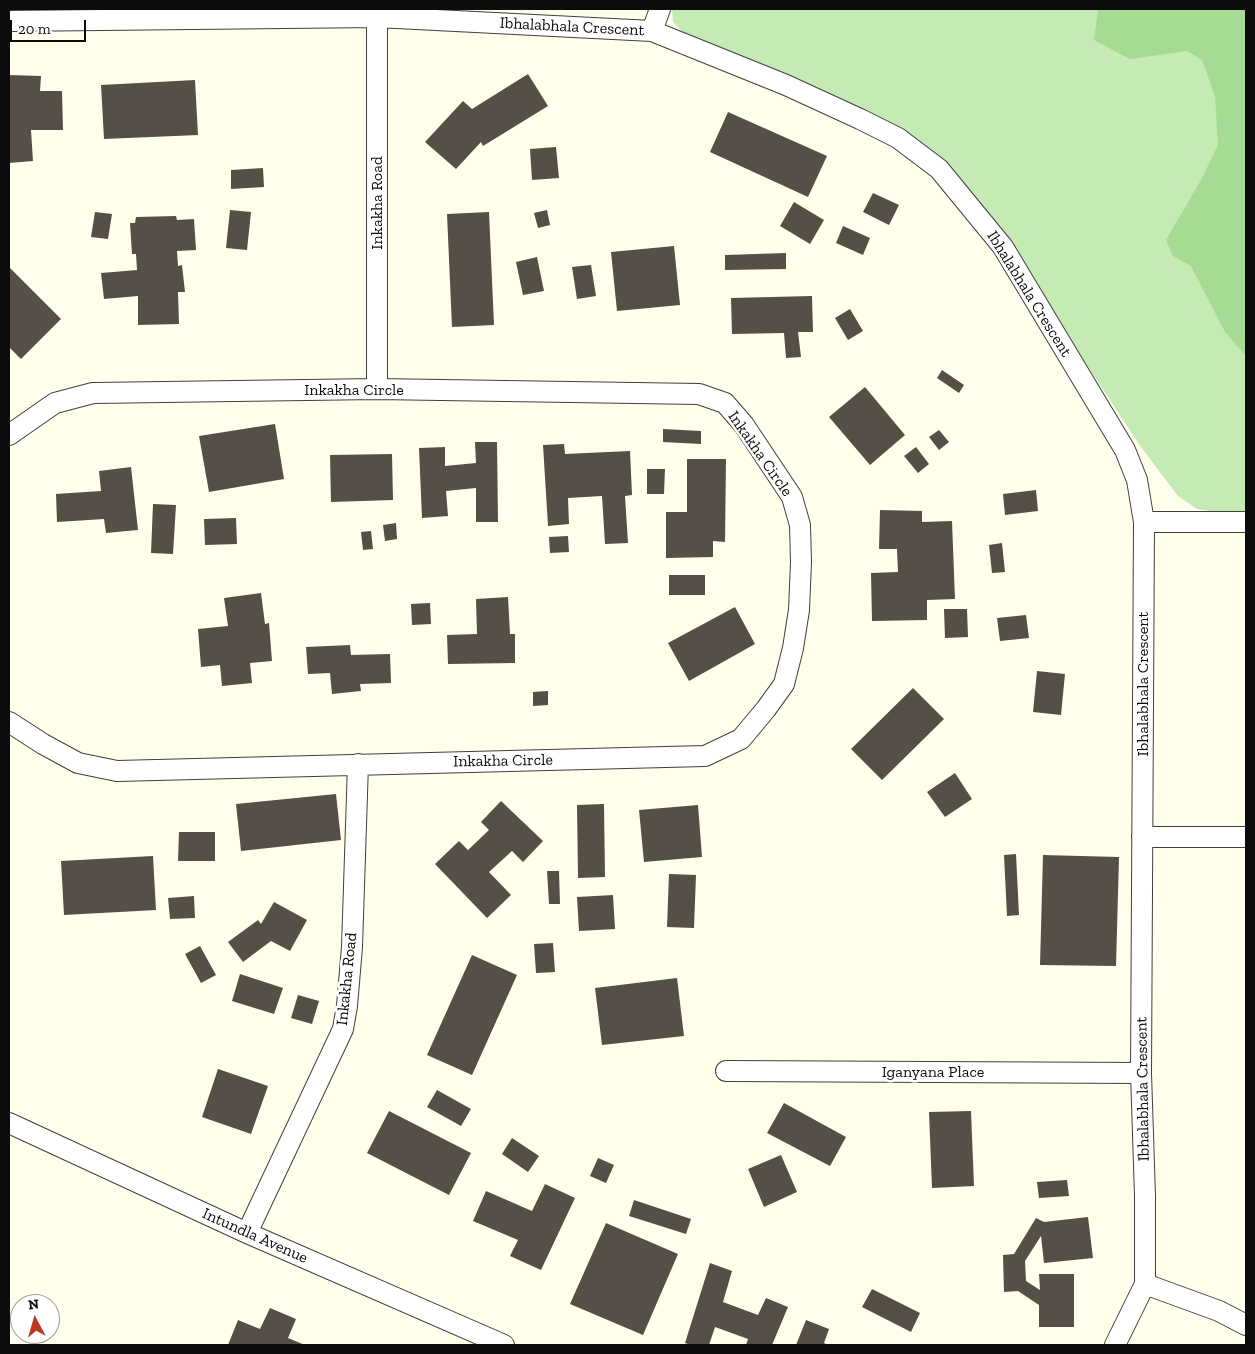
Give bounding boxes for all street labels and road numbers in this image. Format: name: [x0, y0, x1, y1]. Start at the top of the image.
street label: Ibhalabhala Crescent: [499, 14, 645, 40]
street label: Inkakha Road: [367, 156, 387, 250]
street label: Ibhalabhala Crescent: [982, 228, 1076, 360]
street label: Inkakha Circle: [304, 380, 404, 400]
street label: Inkakha Circle: [724, 408, 796, 500]
street label: Ibhalabhala Crescent: [1133, 612, 1153, 756]
street label: Inkakha Circle: [453, 751, 553, 771]
street label: Inkakha Road: [333, 932, 361, 1026]
street label: Ibhalabhala Crescent: [1132, 1016, 1154, 1162]
street label: Iganyana Place: [882, 1062, 984, 1082]
street label: Intundla Avenue: [199, 1204, 311, 1268]

